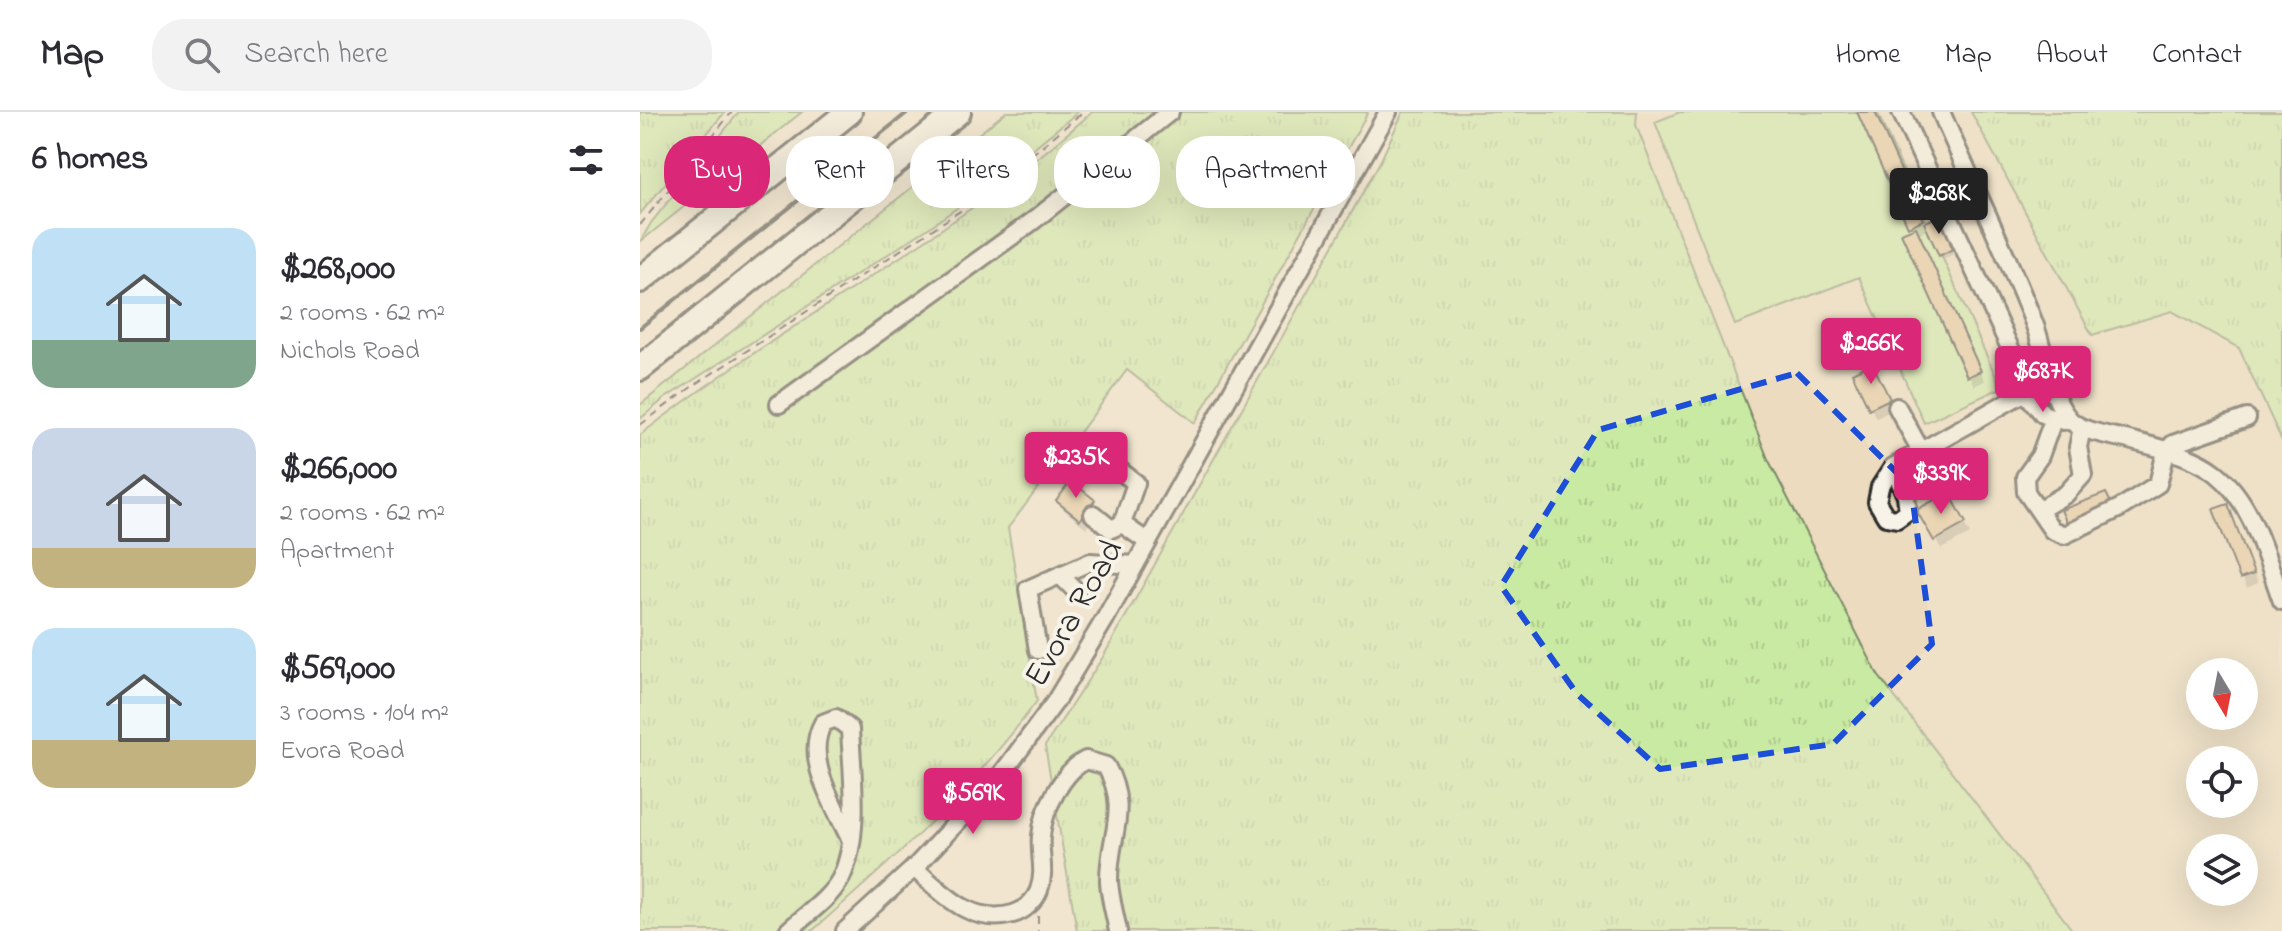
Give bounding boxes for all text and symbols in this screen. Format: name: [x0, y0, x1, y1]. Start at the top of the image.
search box: [152, 19, 712, 91]
text: Map: [40, 27, 104, 83]
icon: search: [180, 33, 224, 77]
text: Search here: [244, 33, 388, 77]
text: Home: [1835, 35, 1901, 76]
text: Map: [1945, 35, 1992, 76]
text: About: [2036, 35, 2108, 76]
text: Contact: [2152, 35, 2242, 76]
text: 6 homes: [32, 135, 148, 185]
chip: Buy: [664, 136, 770, 208]
chip: Rent: [786, 136, 894, 208]
chip: Filters: [910, 136, 1038, 208]
chip: New: [1054, 136, 1160, 208]
chip: Apartment: [1176, 136, 1355, 208]
icon: filters: [564, 138, 608, 182]
pin: $268K: [1883, 168, 1995, 236]
text: $268K: [1908, 175, 1970, 213]
text: $268,000: [280, 245, 395, 295]
icon: home: [96, 260, 192, 356]
text: 2 rooms · 62 m²: [280, 295, 445, 333]
pin: $266K: [1815, 318, 1927, 386]
text: $266K: [1839, 325, 1903, 363]
text: Nichols Road: [280, 333, 420, 371]
pin: $687K: [1987, 346, 2099, 414]
text: $687K: [2013, 353, 2073, 391]
pin: $235K: [1020, 432, 1132, 500]
text: $235K: [1043, 439, 1109, 477]
text: $266,000: [280, 445, 397, 495]
pin: $339K: [1885, 448, 1997, 516]
text: $339K: [1912, 455, 1970, 493]
icon: home: [96, 460, 192, 556]
text: 2 rooms · 62 m²: [280, 495, 445, 533]
street label: Evora Road: [1013, 531, 1138, 697]
text: Apartment: [280, 533, 394, 571]
text: $569,000: [280, 645, 395, 695]
north arrow: [2186, 658, 2258, 730]
map controls: [2186, 658, 2258, 906]
icon: home: [96, 660, 192, 756]
text: 3 rooms · 104 m²: [280, 695, 449, 733]
text: Evora Road: [280, 733, 404, 771]
button: locate: [2186, 746, 2258, 818]
pin: $569K: [917, 768, 1029, 836]
text: $569K: [942, 775, 1004, 813]
button: layers: [2186, 834, 2258, 906]

